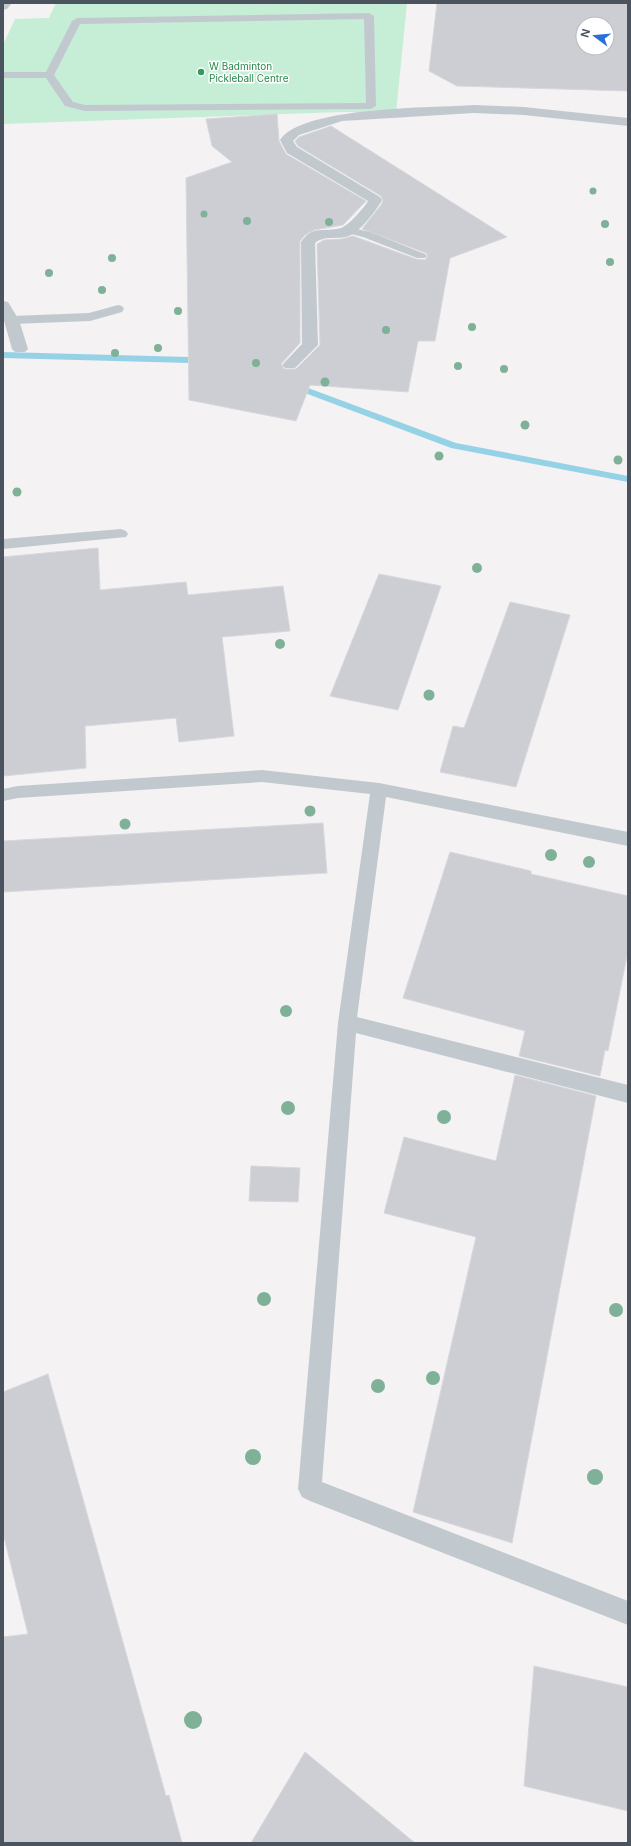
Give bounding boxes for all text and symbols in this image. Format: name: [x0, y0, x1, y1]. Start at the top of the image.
north arrow: [575, 16, 615, 56]
text: N: [578, 27, 593, 39]
place label: W Badminton Pickleball Centre: [209, 60, 289, 84]
marker: W Badminton Pickleball Centre: [196, 67, 206, 77]

